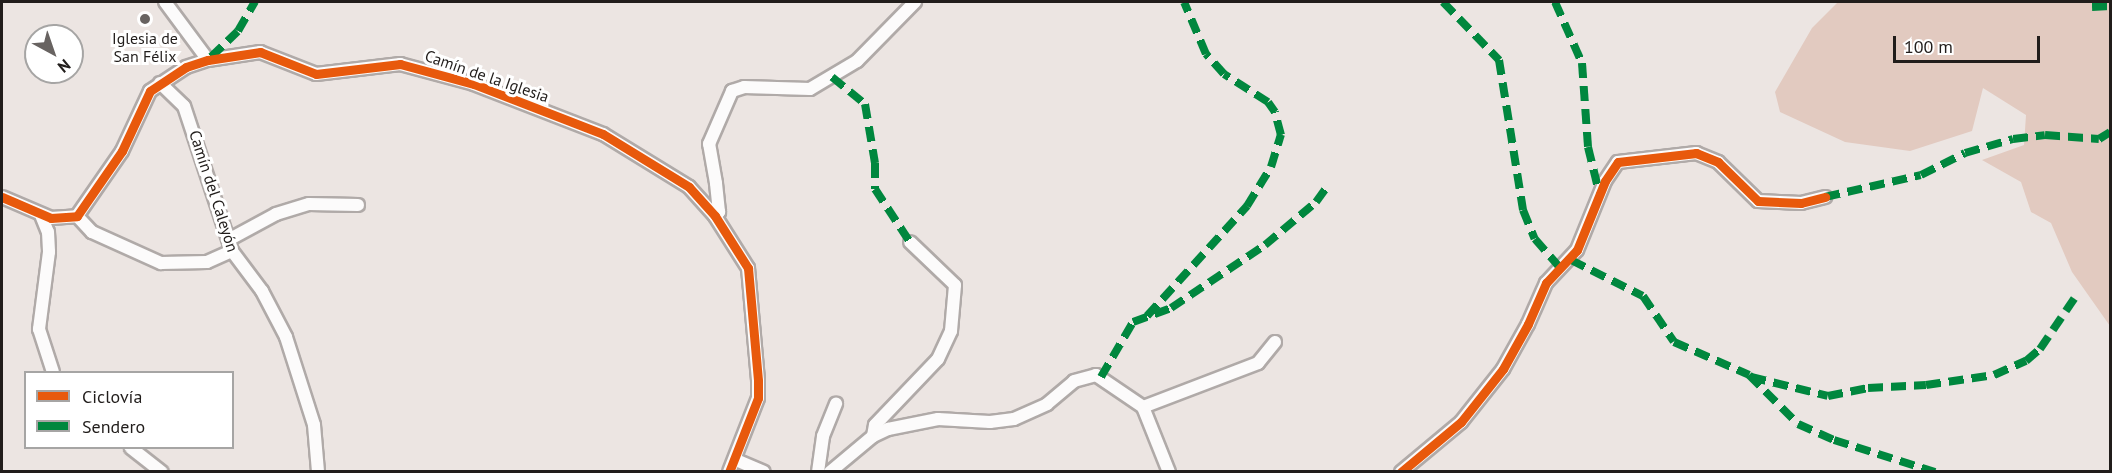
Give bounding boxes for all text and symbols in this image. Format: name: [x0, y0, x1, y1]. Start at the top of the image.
marker: Iglesia de San Félix: [138, 12, 152, 26]
north arrow: [24, 24, 84, 84]
scale bar: [1896, 24, 2043, 62]
place label: Iglesia de San Félix: [112, 28, 178, 66]
text: 100 m: [1904, 35, 1953, 58]
street label: Camín de la Iglesia: [422, 46, 552, 106]
text: N: [54, 55, 75, 77]
street label: Camín del Caleyón: [185, 128, 243, 254]
legend: [24, 371, 234, 449]
text: Ciclovía: [82, 385, 142, 408]
text: Sendero: [82, 415, 145, 438]

